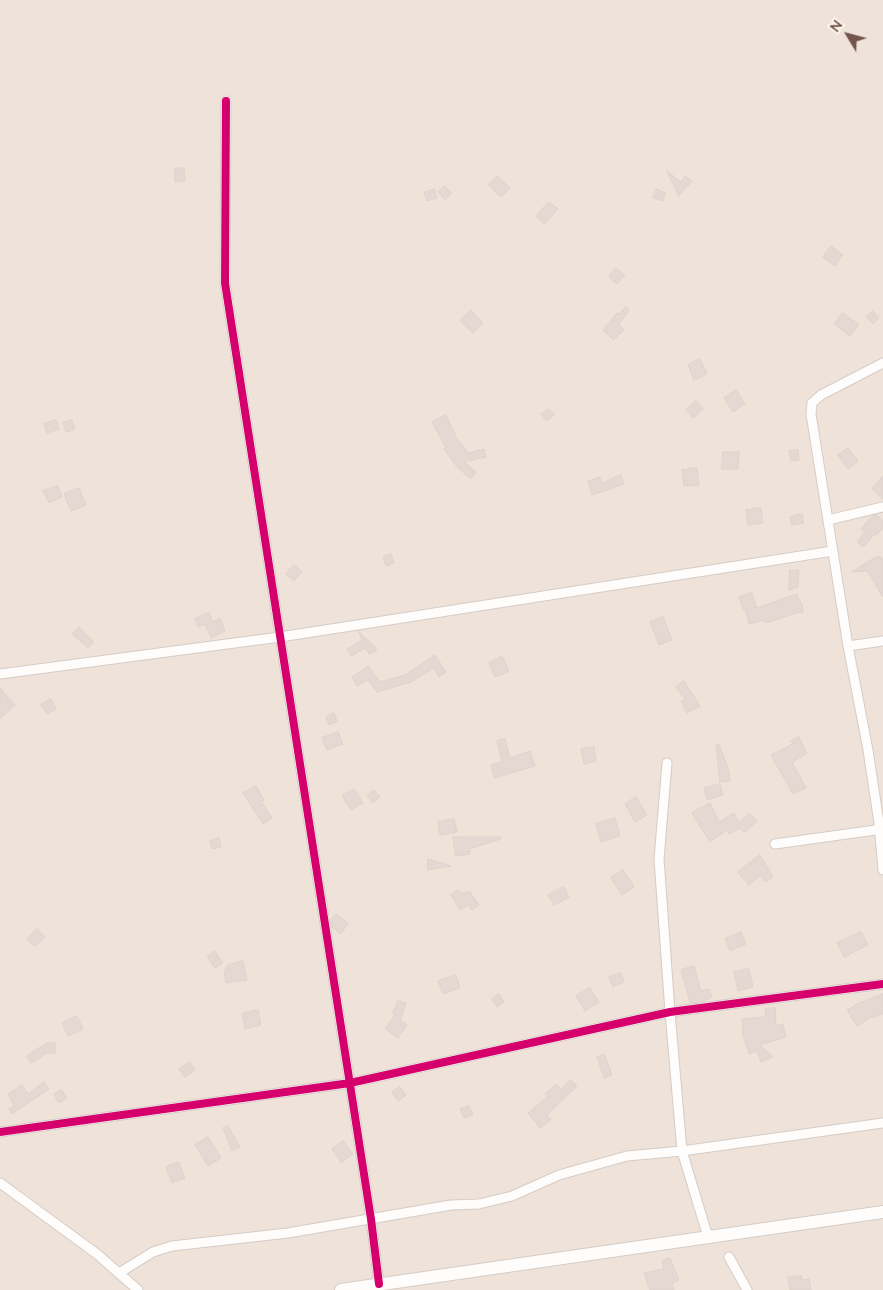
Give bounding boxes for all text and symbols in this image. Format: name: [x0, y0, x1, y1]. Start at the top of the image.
north arrow: [823, 10, 873, 60]
text: N: [826, 16, 846, 36]

